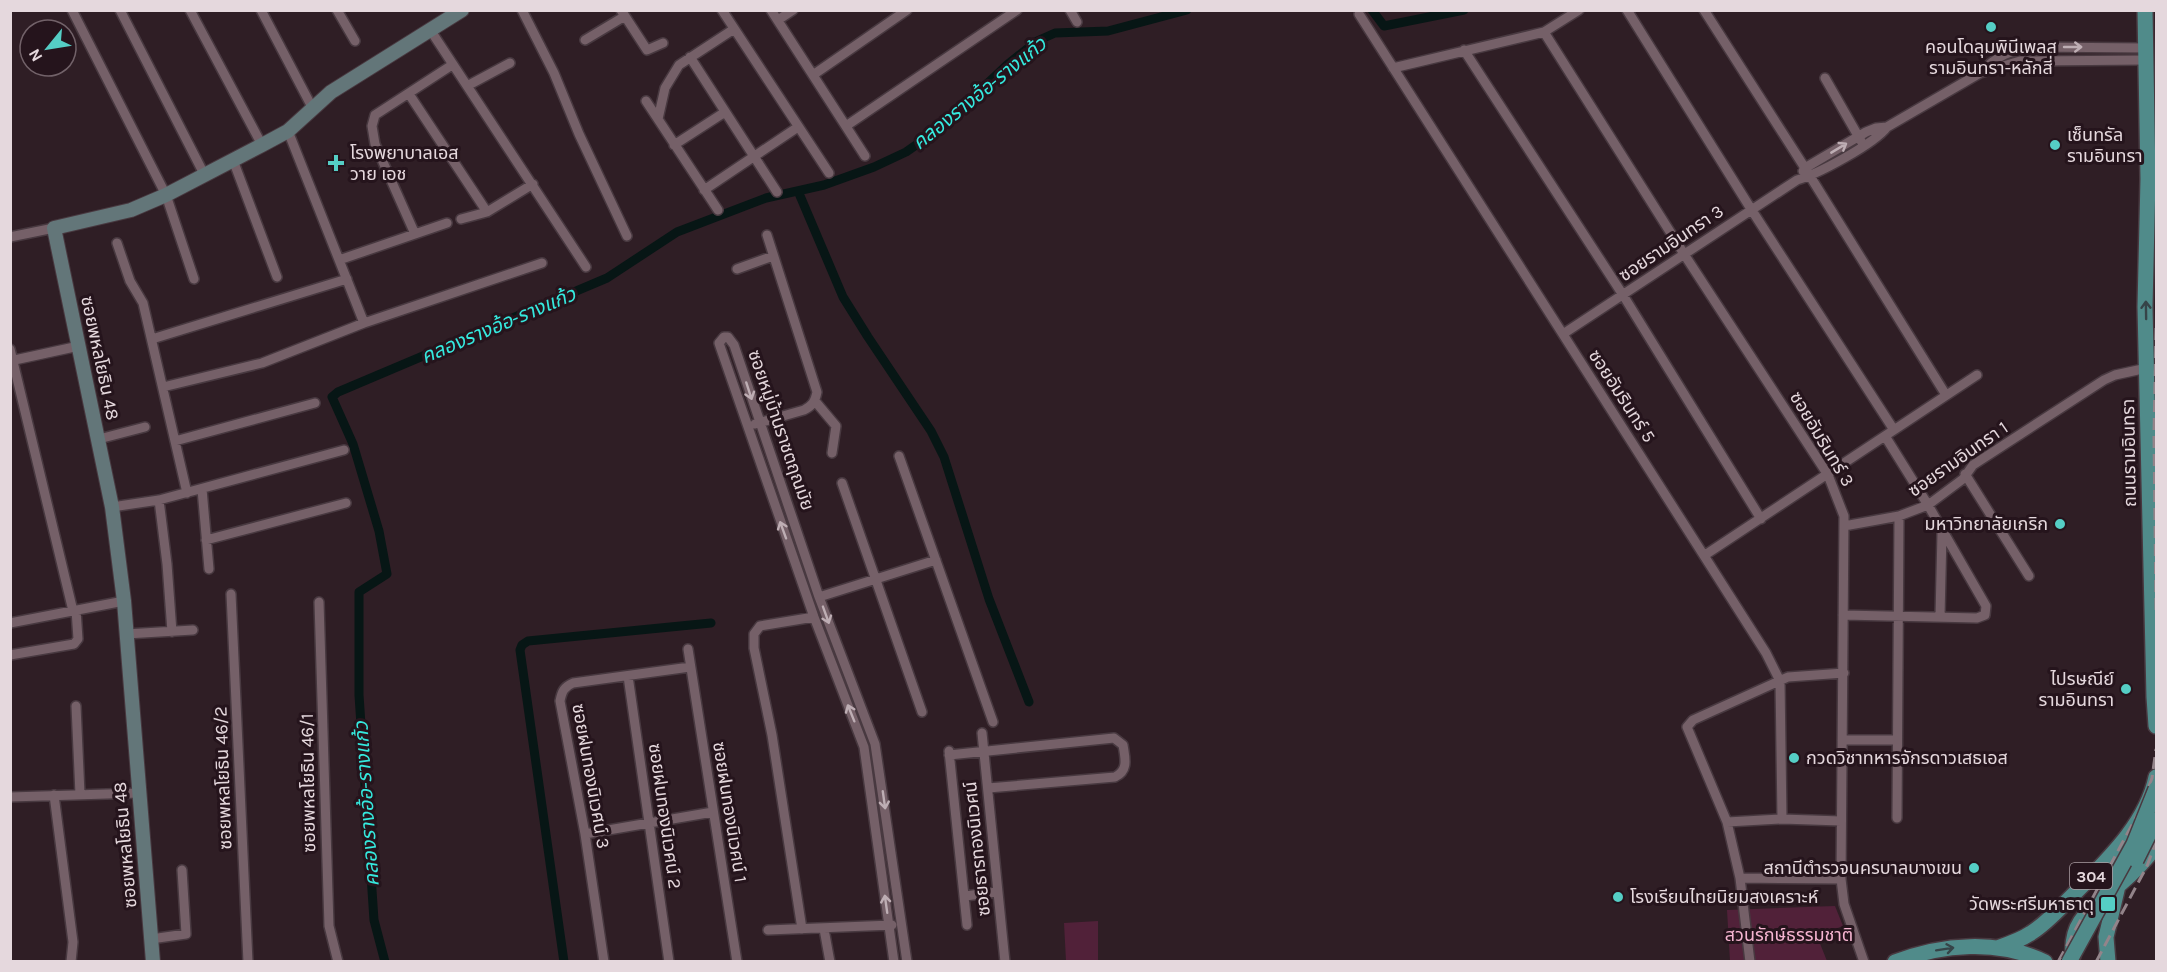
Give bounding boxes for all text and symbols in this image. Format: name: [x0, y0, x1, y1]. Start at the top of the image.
north arrow: [18, 18, 78, 78]
marker: คอนโดลุมพินีเพลส รามอินทรา-หลักสี่: [1984, 20, 1998, 34]
water label: คลองรางอ้อ-รางแก้ว: [908, 32, 1052, 154]
place label: คอนโดลุมพินีเพลส รามอินทรา-หลักสี่: [1925, 36, 2057, 79]
one-way arrow: [2062, 41, 2082, 53]
text: N: [24, 46, 47, 65]
place label: เซ็นทรัล รามอินทรา: [2067, 124, 2143, 167]
marker: เซ็นทรัล รามอินทรา: [2048, 138, 2062, 152]
place label: โรงพยาบาลเอส วาย เอช: [350, 142, 459, 185]
one-way arrow: [1830, 142, 1847, 154]
marker: โรงพยาบาลเอส วาย เอช: [327, 154, 345, 172]
street label: ซอยรามอินทรา 3: [1614, 200, 1728, 286]
water label: คลองรางอ้อ-รางแก้ว: [417, 282, 580, 368]
street label: ซอยพหลโยธิน 48: [76, 294, 124, 422]
one-way arrow: [2140, 301, 2152, 321]
street label: ซอยอัมรินทร์ 5: [1584, 345, 1660, 447]
street label: ซอยหมู่บ้านราชตฤณมัย: [742, 347, 819, 513]
one-way arrow: [744, 381, 755, 400]
street label: ซอยอัมรินทร์ 3: [1785, 388, 1859, 490]
street label: ถนนรามอินทรา: [2117, 399, 2141, 507]
street label: ซอยรามอินทรา 1: [1904, 416, 2012, 502]
place label: มหาวิทยาลัยเกริก: [1925, 513, 2048, 535]
marker: มหาวิทยาลัยเกริก: [2053, 517, 2067, 531]
one-way arrow: [777, 521, 788, 540]
one-way arrow: [821, 605, 832, 624]
place label: ไปรษณีย์ รามอินทรา: [2038, 668, 2114, 711]
marker: ไปรษณีย์ รามอินทรา: [2119, 682, 2133, 696]
street label: ซอยฝนทองนิเวศน์ 3: [567, 702, 615, 850]
one-way arrow: [845, 704, 856, 722]
street label: ซอยพหลโยธิน 46/2: [209, 706, 237, 850]
street label: ซอยพหลโยธิน 46/1: [296, 713, 320, 853]
water label: คลองรางอ้อ-รางแก้ว: [349, 719, 384, 887]
street label: ซอยฝนทองนิเวศน์ 1: [708, 740, 752, 884]
street label: ซอยฝนทองนิเวศน์ 2: [644, 742, 686, 890]
place label: กวดวิชาทหารจักรดาวเสธเอส: [1806, 747, 2008, 769]
marker: กวดวิชาทหารจักรดาวเสธเอส: [1787, 751, 1801, 765]
street label: ซอยพหลโยธิน 48: [109, 781, 141, 909]
street label: ซอยธารทองนิเวศน์: [959, 781, 995, 917]
one-way arrow: [879, 790, 890, 810]
place label: สถานีตำรวจนครบาลบางเขน: [1763, 857, 1962, 879]
marker: สถานีตำรวจนครบาลบางเขน: [1967, 861, 1981, 875]
road number: 304: [2070, 863, 2112, 889]
place label: โรงเรียนไทยนิยมสงเคราะห์: [1630, 886, 1819, 908]
marker: โรงเรียนไทยนิยมสงเคราะห์: [1611, 890, 1625, 904]
place label: วัดพระศรีมหาธาตุ: [1969, 893, 2094, 915]
one-way arrow: [881, 894, 892, 914]
marker: วัดพระศรีมหาธาตุ: [2099, 895, 2117, 913]
park label: สวนรักษ์ธรรมชาติ: [1725, 924, 1853, 946]
one-way arrow: [1935, 943, 1955, 954]

